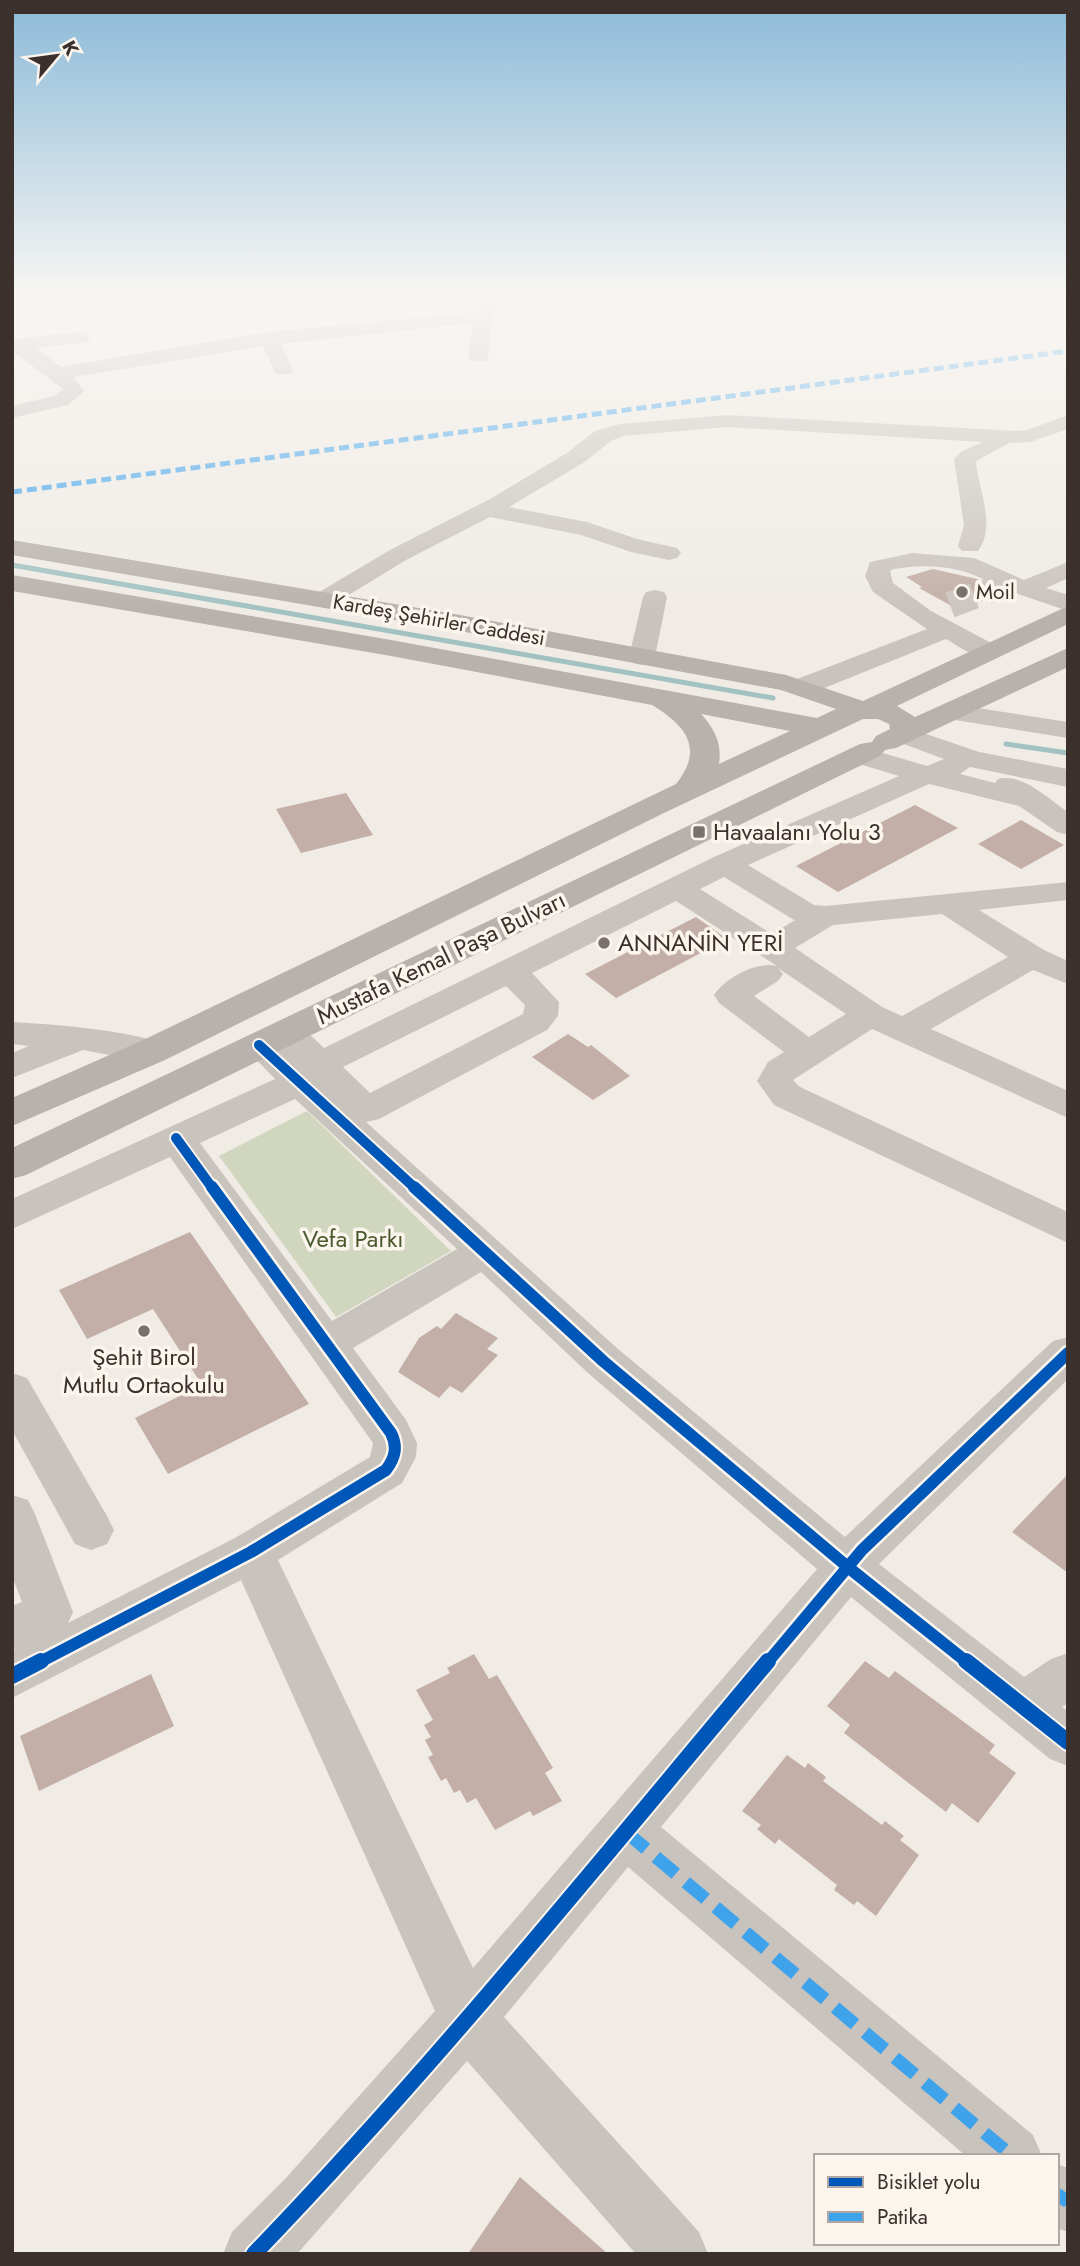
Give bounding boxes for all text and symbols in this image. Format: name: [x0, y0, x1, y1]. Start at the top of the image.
north arrow: [21, 21, 91, 91]
text: K: [55, 36, 86, 61]
place label: Moil: [976, 577, 1015, 607]
marker: Moil: [954, 584, 970, 600]
street label: Kardeş Şehirler Caddesi: [331, 587, 547, 653]
place label: Havaalanı Yolu 3: [713, 814, 881, 849]
marker: Havaalanı Yolu 3: [691, 824, 707, 840]
street label: Mustafa Kemal Paşa Bulvarı: [310, 882, 571, 1033]
place label: ANNANİN YERİ: [618, 925, 783, 960]
marker: ANNANİN YERİ: [596, 935, 612, 951]
park label: Vefa Parkı: [303, 1221, 403, 1256]
marker: Şehit Birol Mutlu Ortaokulu: [136, 1323, 152, 1339]
place label: Şehit Birol Mutlu Ortaokulu: [63, 1339, 225, 1402]
legend: [814, 2154, 1059, 2245]
text: Bisiklet yolu: [877, 2167, 981, 2197]
text: Patika: [877, 2202, 928, 2232]

